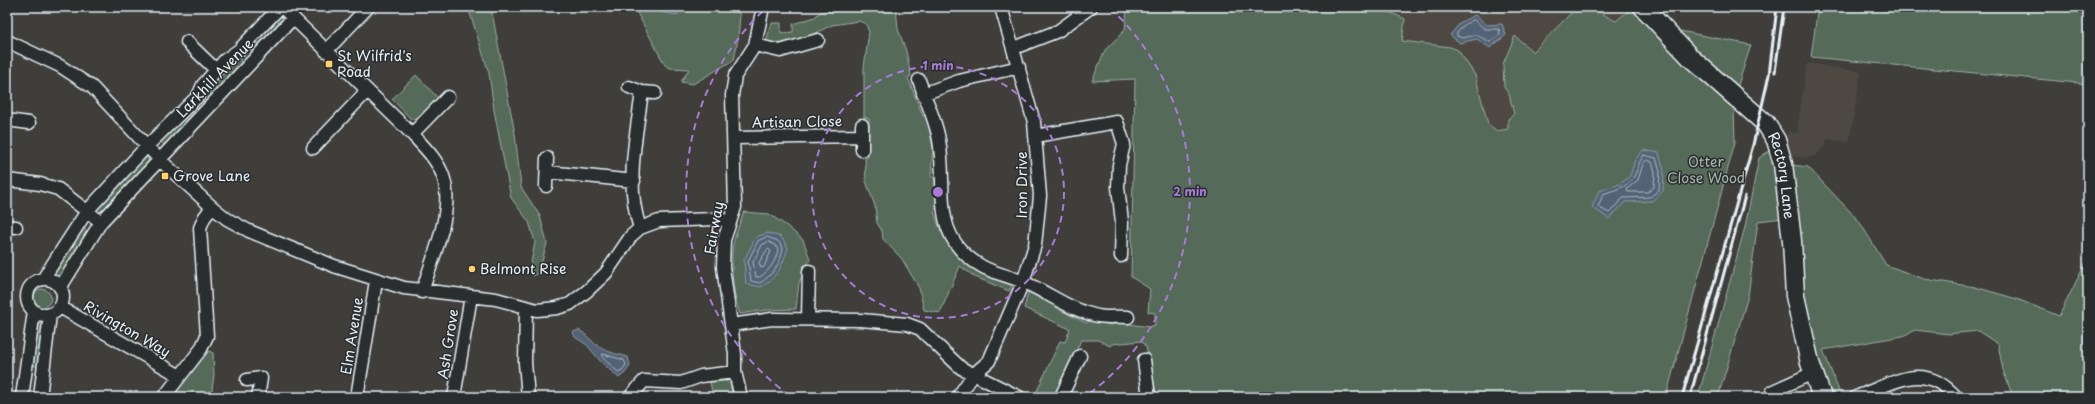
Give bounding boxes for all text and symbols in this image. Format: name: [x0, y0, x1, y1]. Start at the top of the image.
street label: Larkhill Avenue: [171, 33, 258, 122]
place label: St Wilfrid's Road: [337, 45, 412, 82]
text: 1 min: [922, 56, 954, 74]
marker: St Wilfrid's Road: [324, 59, 334, 69]
street label: Artisan Close: [752, 110, 842, 133]
street label: Rectory Lane: [1763, 127, 1800, 220]
street label: Iron Drive: [1011, 151, 1032, 219]
park label: Otter Close Wood: [1667, 151, 1745, 188]
place label: Grove Lane: [173, 165, 250, 186]
marker: Grove Lane: [160, 171, 170, 181]
text: 2 min: [1173, 182, 1207, 200]
centre of rings: [931, 185, 945, 199]
street label: Fairway: [699, 200, 729, 256]
place label: Belmont Rise: [480, 258, 566, 279]
marker: Belmont Rise: [467, 264, 477, 274]
street label: Rivington Way: [80, 295, 175, 362]
street label: Elm Avenue: [335, 295, 368, 376]
street label: Ash Grove: [432, 307, 463, 381]

